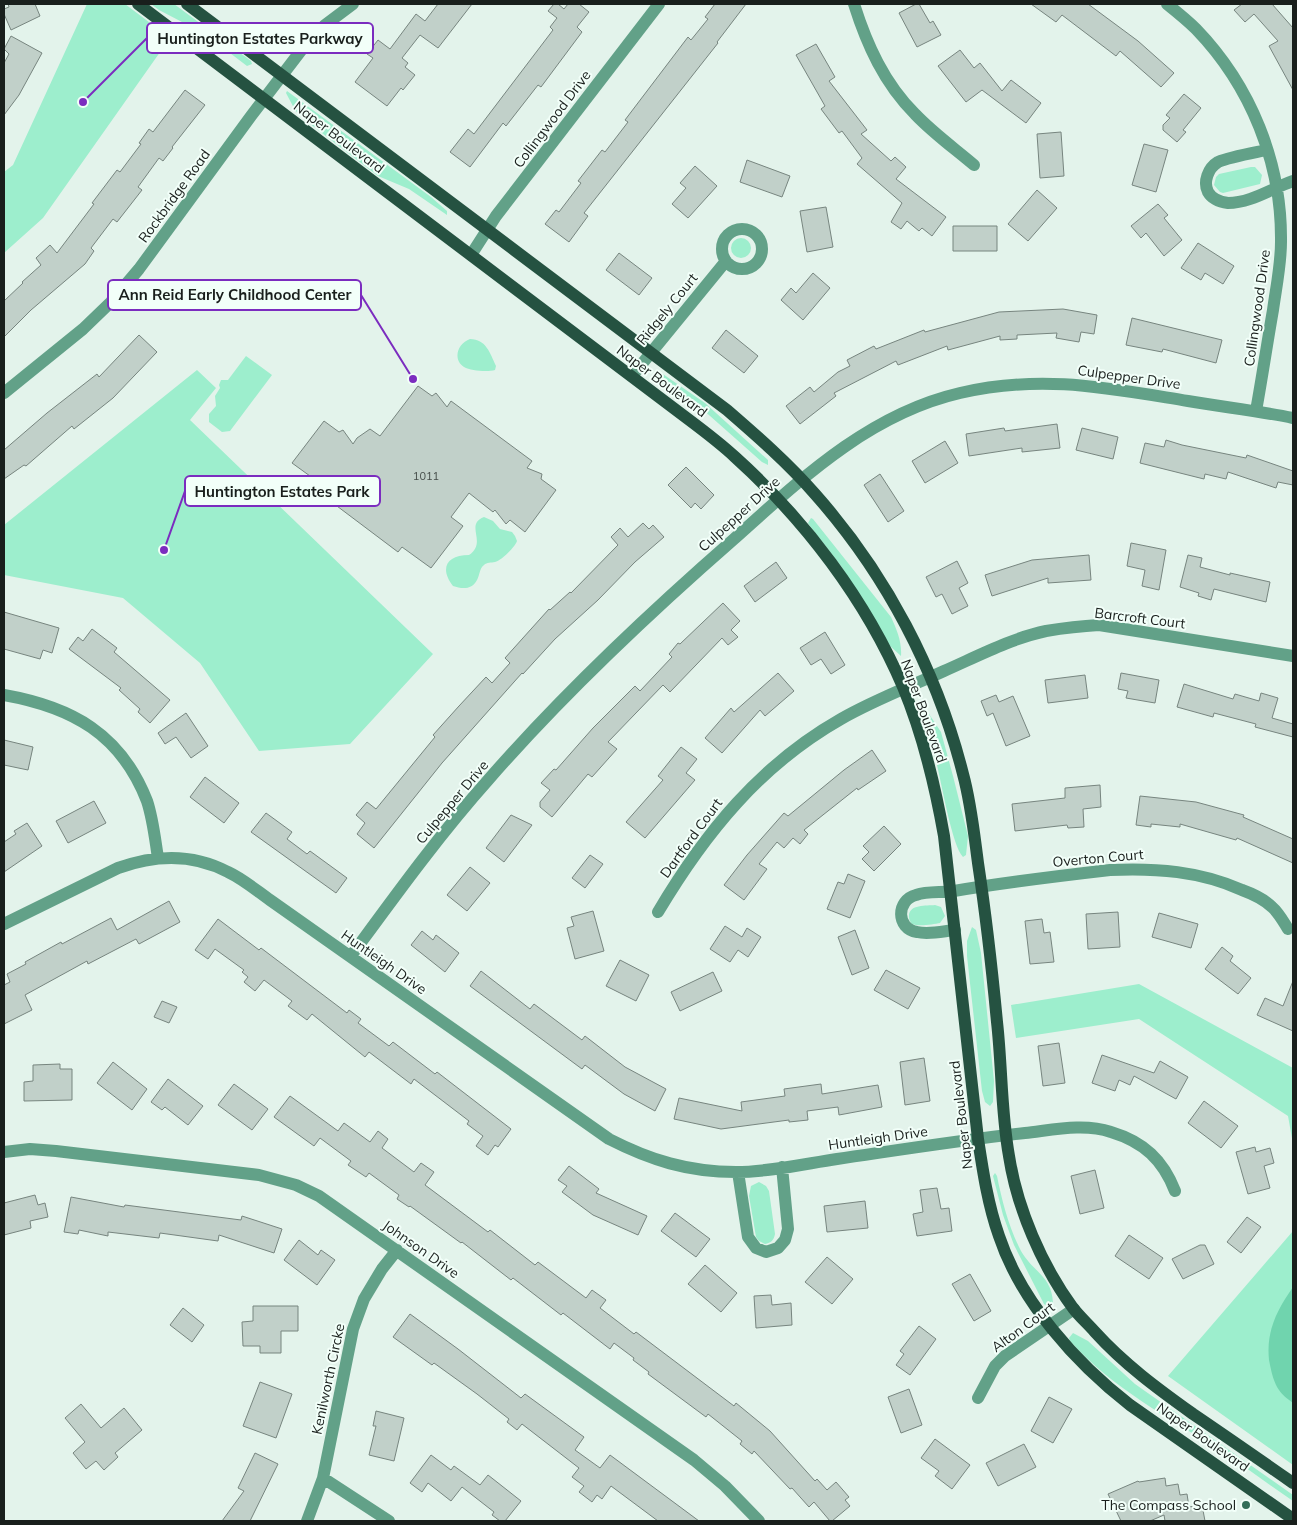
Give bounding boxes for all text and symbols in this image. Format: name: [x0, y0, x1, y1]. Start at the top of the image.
callout: Huntington Estates Parkway: [147, 23, 373, 53]
text: Huntington Estates Parkway: [157, 29, 363, 48]
street label: Collingwood Drive: [509, 67, 595, 171]
street label: Naper Boulevard: [290, 97, 388, 177]
street label: Rockbridge Road: [134, 146, 214, 246]
street label: Collingwood Drive: [1240, 248, 1274, 368]
street label: Ridgely Court: [632, 269, 702, 349]
callout: Ann Reid Early Childhood Center: [108, 280, 361, 310]
text: Ann Reid Early Childhood Center: [119, 285, 352, 304]
street label: Naper Boulevard: [613, 341, 711, 421]
street label: Culpepper Drive: [1076, 361, 1182, 393]
house number: 1011: [413, 469, 439, 483]
street label: Culpepper Drive: [694, 473, 784, 555]
callout: Huntington Estates Park: [185, 476, 380, 506]
text: Huntington Estates Park: [194, 482, 370, 501]
street label: Barcroft Court: [1094, 604, 1186, 633]
street label: Naper Boulevard: [897, 657, 951, 765]
street label: Culpepper Drive: [412, 756, 492, 848]
street label: Dartford Court: [656, 794, 726, 881]
street label: Overton Court: [1052, 845, 1144, 871]
street label: Huntleigh Drive: [338, 926, 430, 998]
street label: Naper Boulevard: [945, 1060, 977, 1170]
street label: Huntleigh Drive: [827, 1122, 929, 1154]
street label: Johnson Drive: [379, 1216, 463, 1282]
street label: Alton Court: [988, 1298, 1058, 1356]
street label: Kenilworth Circke: [307, 1322, 349, 1436]
street label: Naper Boulevard: [1153, 1398, 1253, 1476]
place label: The Compass School: [1101, 1496, 1236, 1514]
marker: The Compass School: [1240, 1499, 1252, 1511]

